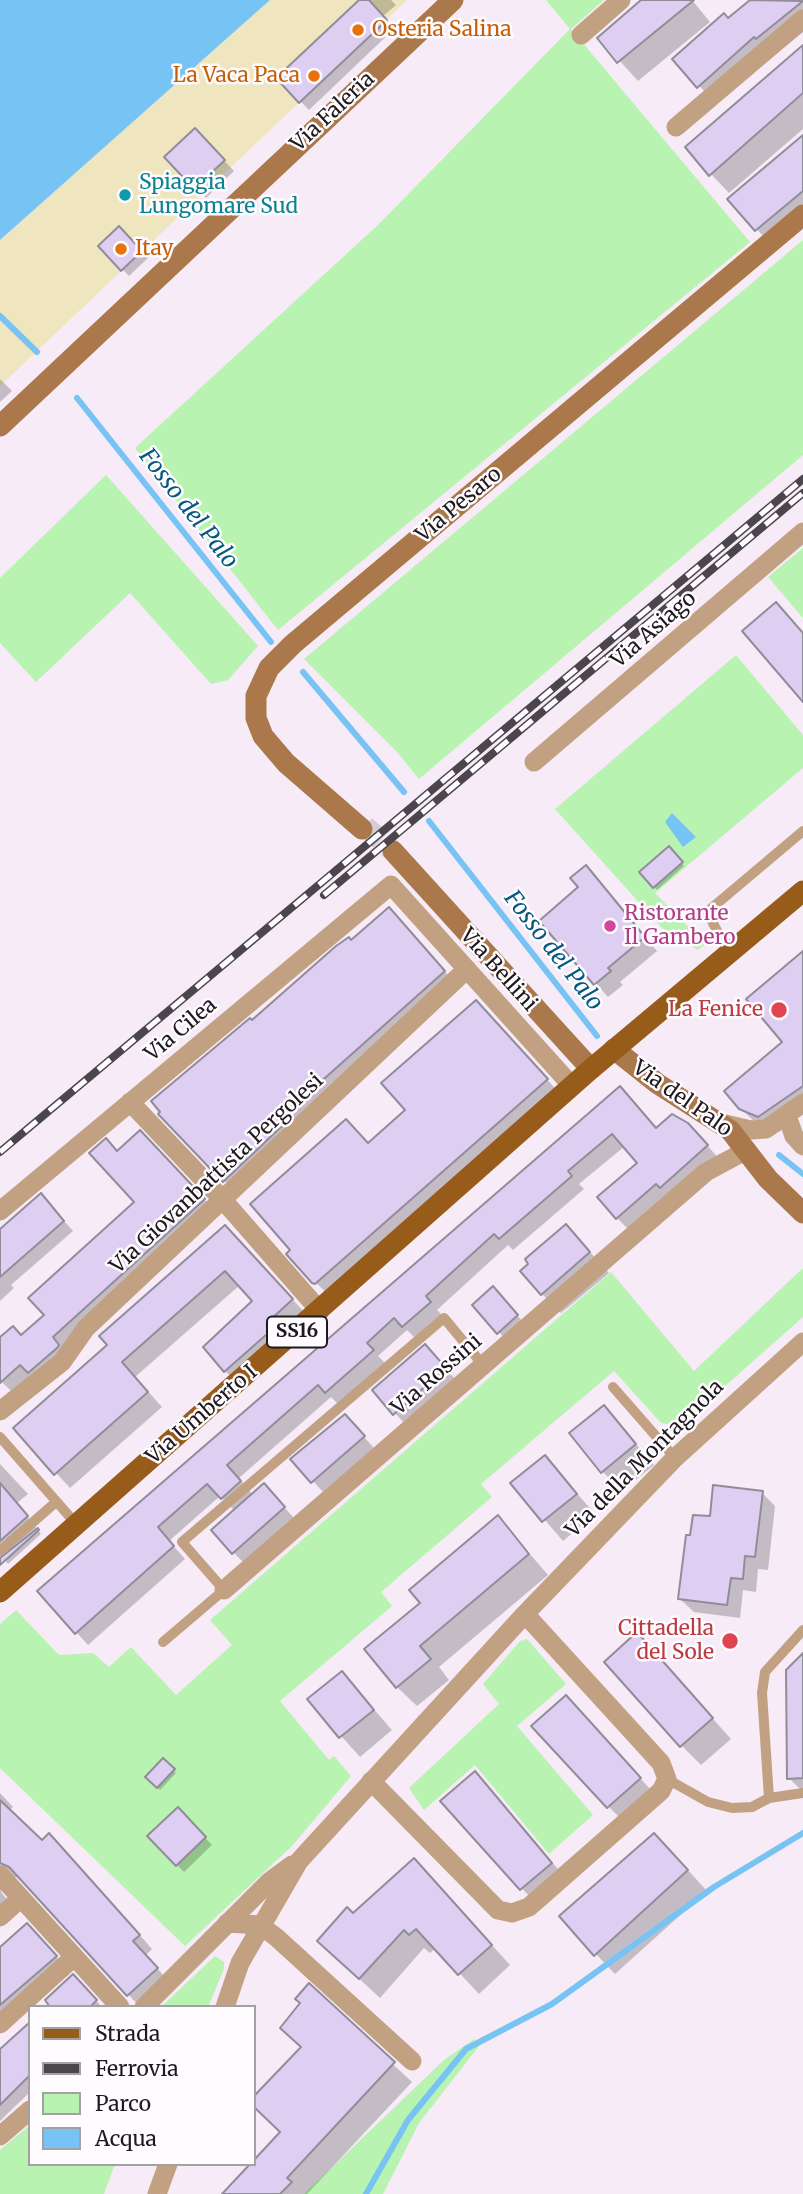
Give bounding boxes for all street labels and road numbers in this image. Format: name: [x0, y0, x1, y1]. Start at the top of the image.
street label: Via Faleria: [286, 67, 380, 157]
street label: Via Pesaro: [411, 462, 507, 548]
street label: Via Asiago: [606, 586, 702, 674]
street label: Via Bellini: [454, 923, 542, 1017]
street label: Via Cilea: [140, 993, 222, 1067]
street label: Via del Palo: [628, 1056, 736, 1142]
street label: Via Giovanbattista Pergolesi: [105, 1069, 329, 1279]
road number: SS16: [267, 1316, 327, 1348]
street label: Via Rossini: [387, 1329, 487, 1421]
street label: Via Umberto I: [141, 1360, 263, 1470]
street label: Via della Montagnola: [561, 1375, 729, 1543]

